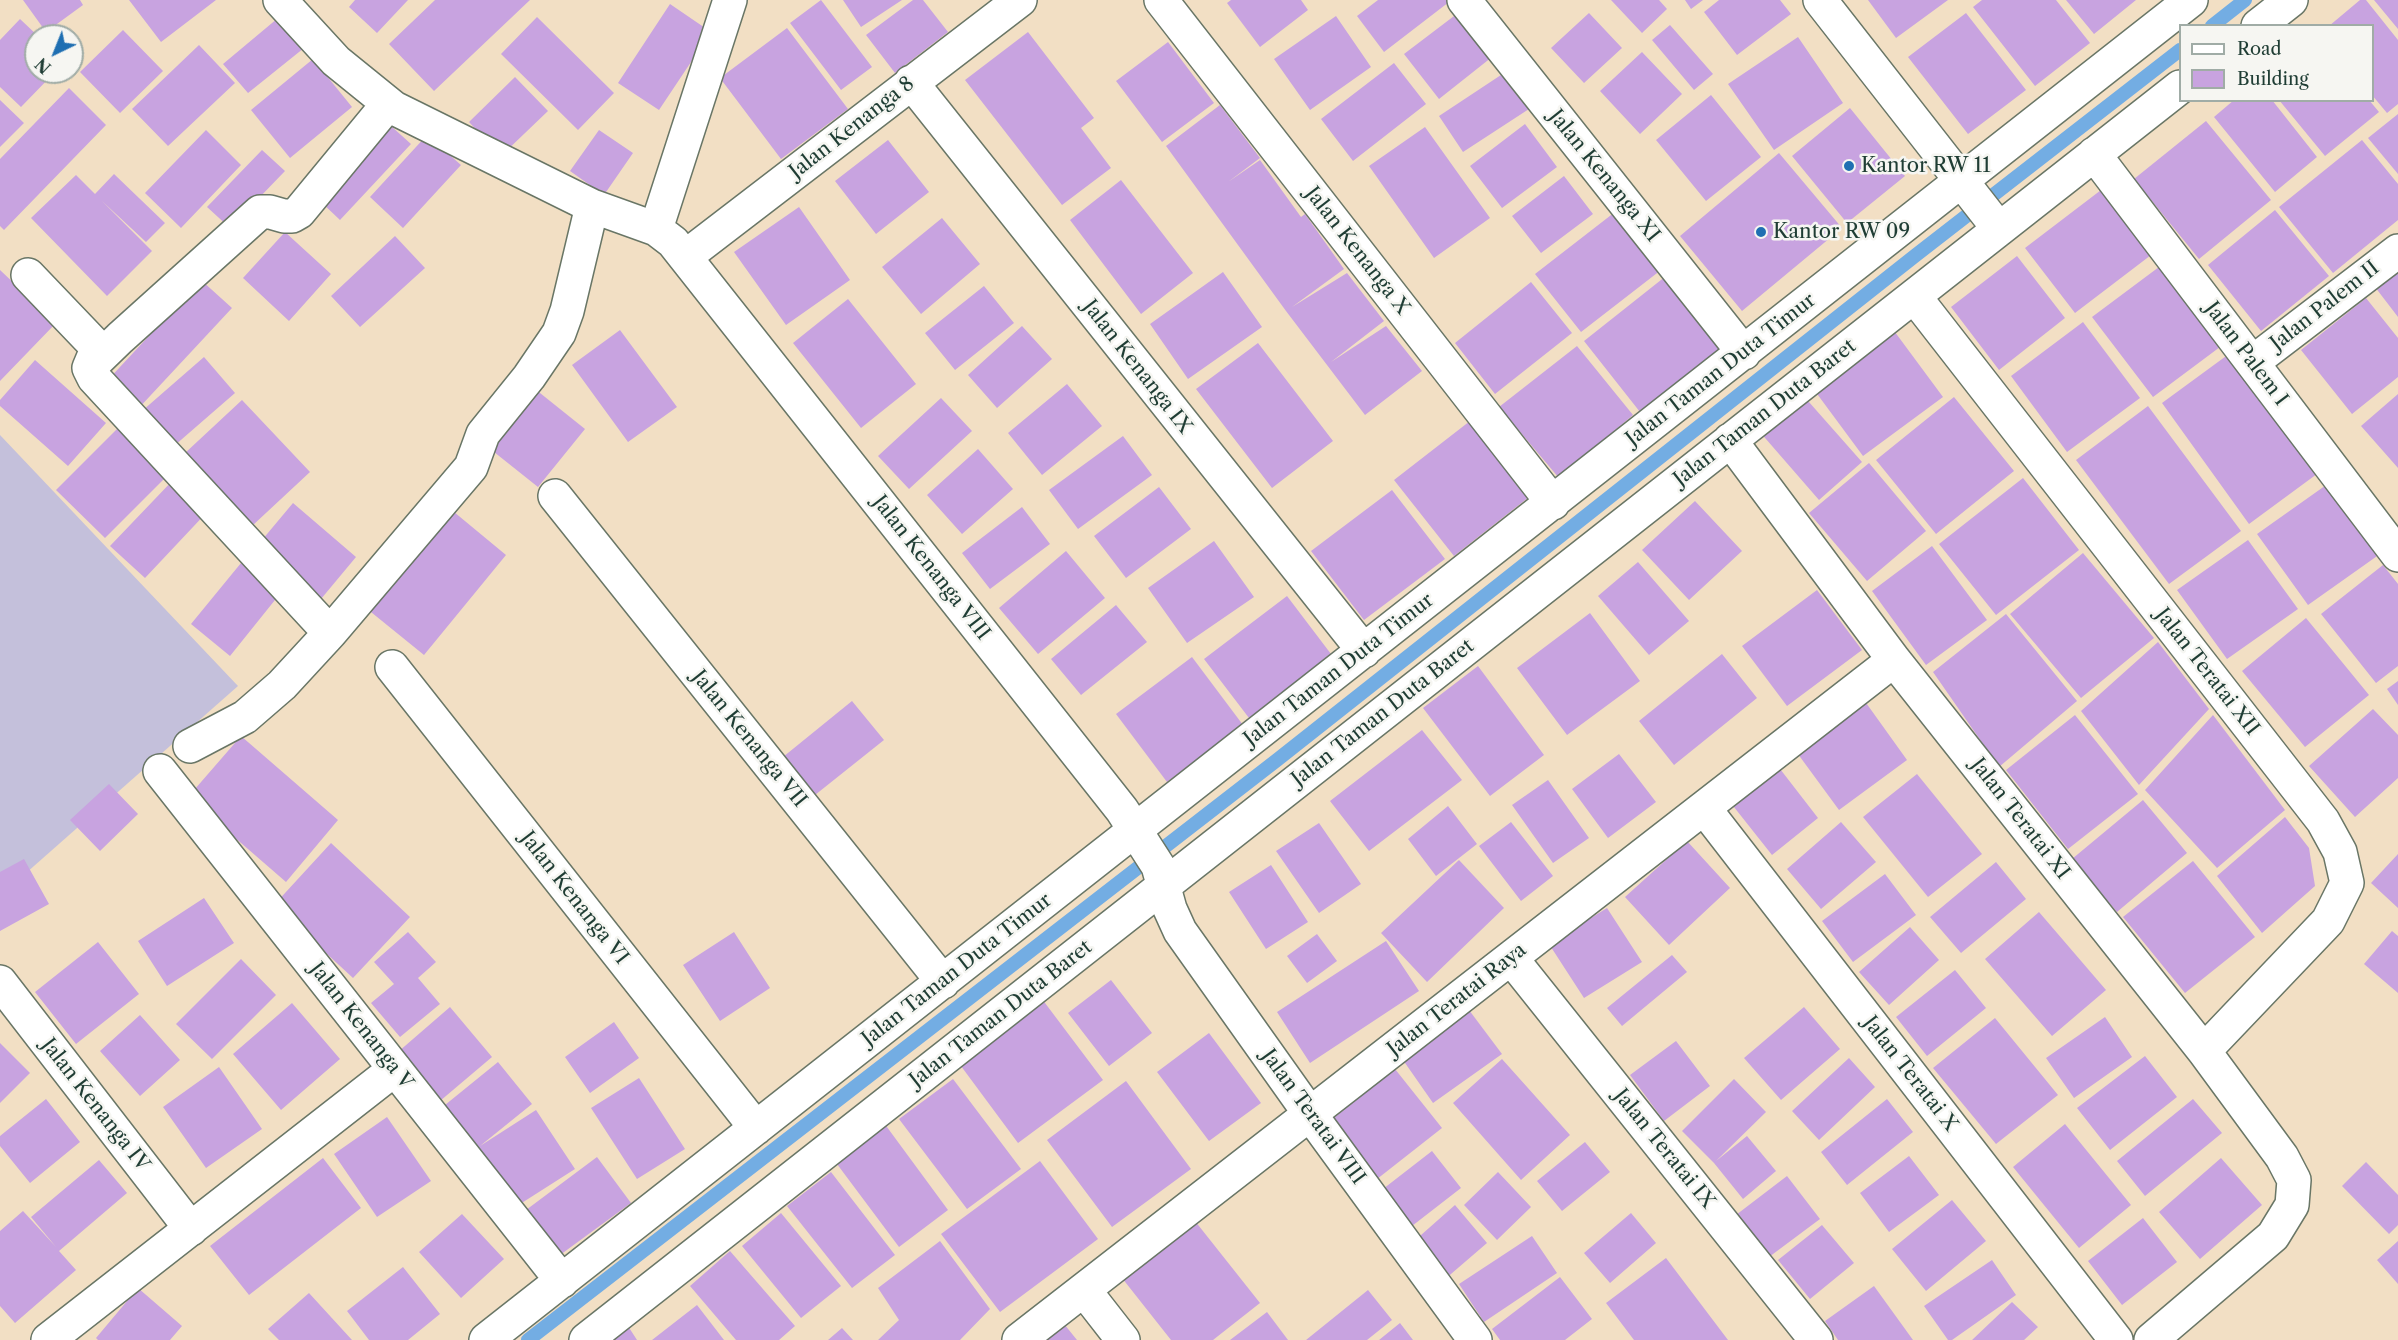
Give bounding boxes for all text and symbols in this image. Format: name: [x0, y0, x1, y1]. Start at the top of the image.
north arrow: [24, 24, 84, 84]
legend: [2179, 24, 2374, 102]
text: Road: [2237, 38, 2282, 60]
text: N: [31, 54, 55, 78]
text: Building: [2237, 68, 2309, 90]
street label: Jalan Kenanga 8: [785, 72, 919, 184]
street label: Jalan Kenanga XI: [1543, 105, 1665, 247]
place label: Kantor RW 11: [1861, 154, 1991, 178]
marker: Kantor RW 11: [1842, 159, 1856, 173]
street label: Jalan Kenanga X: [1300, 182, 1414, 320]
place label: Kantor RW 09: [1773, 220, 1910, 244]
marker: Kantor RW 09: [1754, 225, 1768, 239]
street label: Jalan Palem II: [2266, 256, 2384, 356]
street label: Jalan Taman Duta Timur: [1621, 289, 1821, 451]
street label: Jalan Kenanga IX: [1077, 295, 1197, 439]
street label: Jalan Palem I: [2199, 297, 2293, 411]
street label: Jalan Taman Duta Baret: [1669, 334, 1861, 492]
street label: Jalan Kenanga VIII: [867, 491, 995, 645]
street label: Jalan Taman Duta Timur: [1239, 589, 1439, 751]
street label: Jalan Teratai XII: [2150, 604, 2264, 740]
street label: Jalan Taman Duta Baret: [1287, 634, 1479, 792]
street label: Jalan Kenanga VII: [686, 666, 812, 812]
street label: Jalan Teratai XI: [1965, 754, 2075, 884]
street label: Jalan Kenanga VI: [515, 827, 633, 969]
street label: Jalan Taman Duta Timur: [857, 889, 1057, 1051]
street label: Jalan Taman Duta Baret: [905, 935, 1097, 1093]
street label: Jalan Teratai Raya: [1383, 938, 1531, 1062]
street label: Jalan Kenanga V: [304, 958, 418, 1094]
street label: Jalan Teratai X: [1858, 1012, 1962, 1136]
street label: Jalan Kenanga IV: [36, 1034, 154, 1176]
street label: Jalan Teratai VIII: [1256, 1045, 1370, 1189]
street label: Jalan Teratai IX: [1608, 1084, 1720, 1214]

